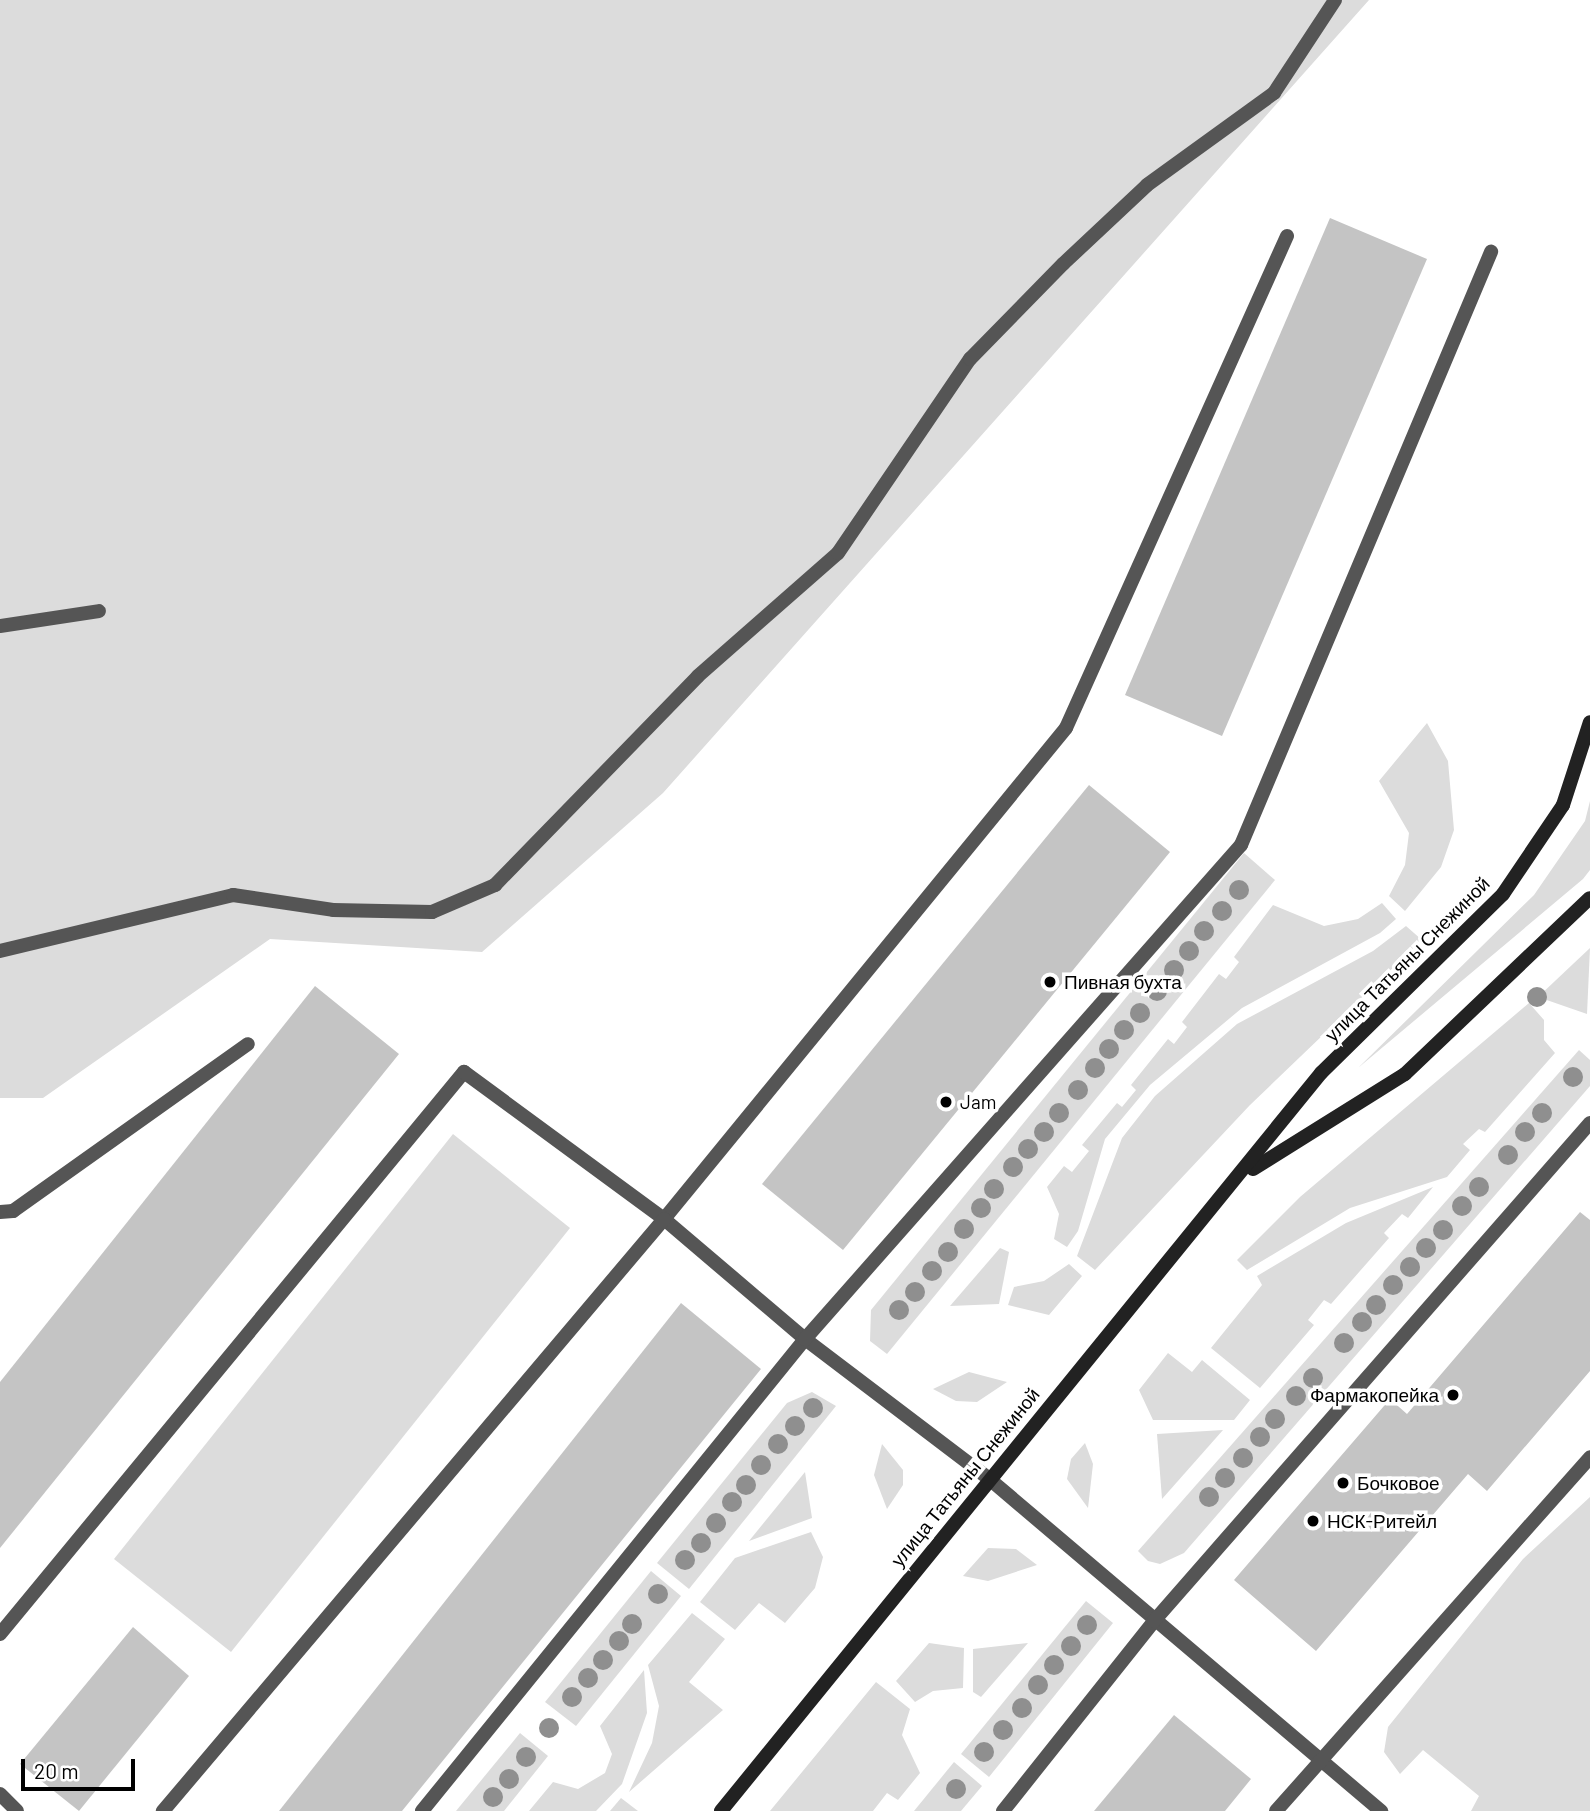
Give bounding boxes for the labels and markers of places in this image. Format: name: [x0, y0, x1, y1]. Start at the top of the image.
place label: Пивная бухта: [1064, 971, 1182, 993]
marker: Пивная бухта: [1042, 974, 1058, 990]
place label: Jam: [960, 1091, 996, 1113]
marker: Jam: [938, 1094, 954, 1110]
place label: Фармакопейка: [1310, 1384, 1439, 1406]
marker: Фармакопейка: [1445, 1387, 1461, 1403]
place label: Бочковое: [1357, 1472, 1440, 1494]
marker: Бочковое: [1335, 1475, 1351, 1491]
place label: НСК-Ритейл: [1327, 1510, 1437, 1532]
marker: НСК-Ритейл: [1305, 1513, 1321, 1529]

